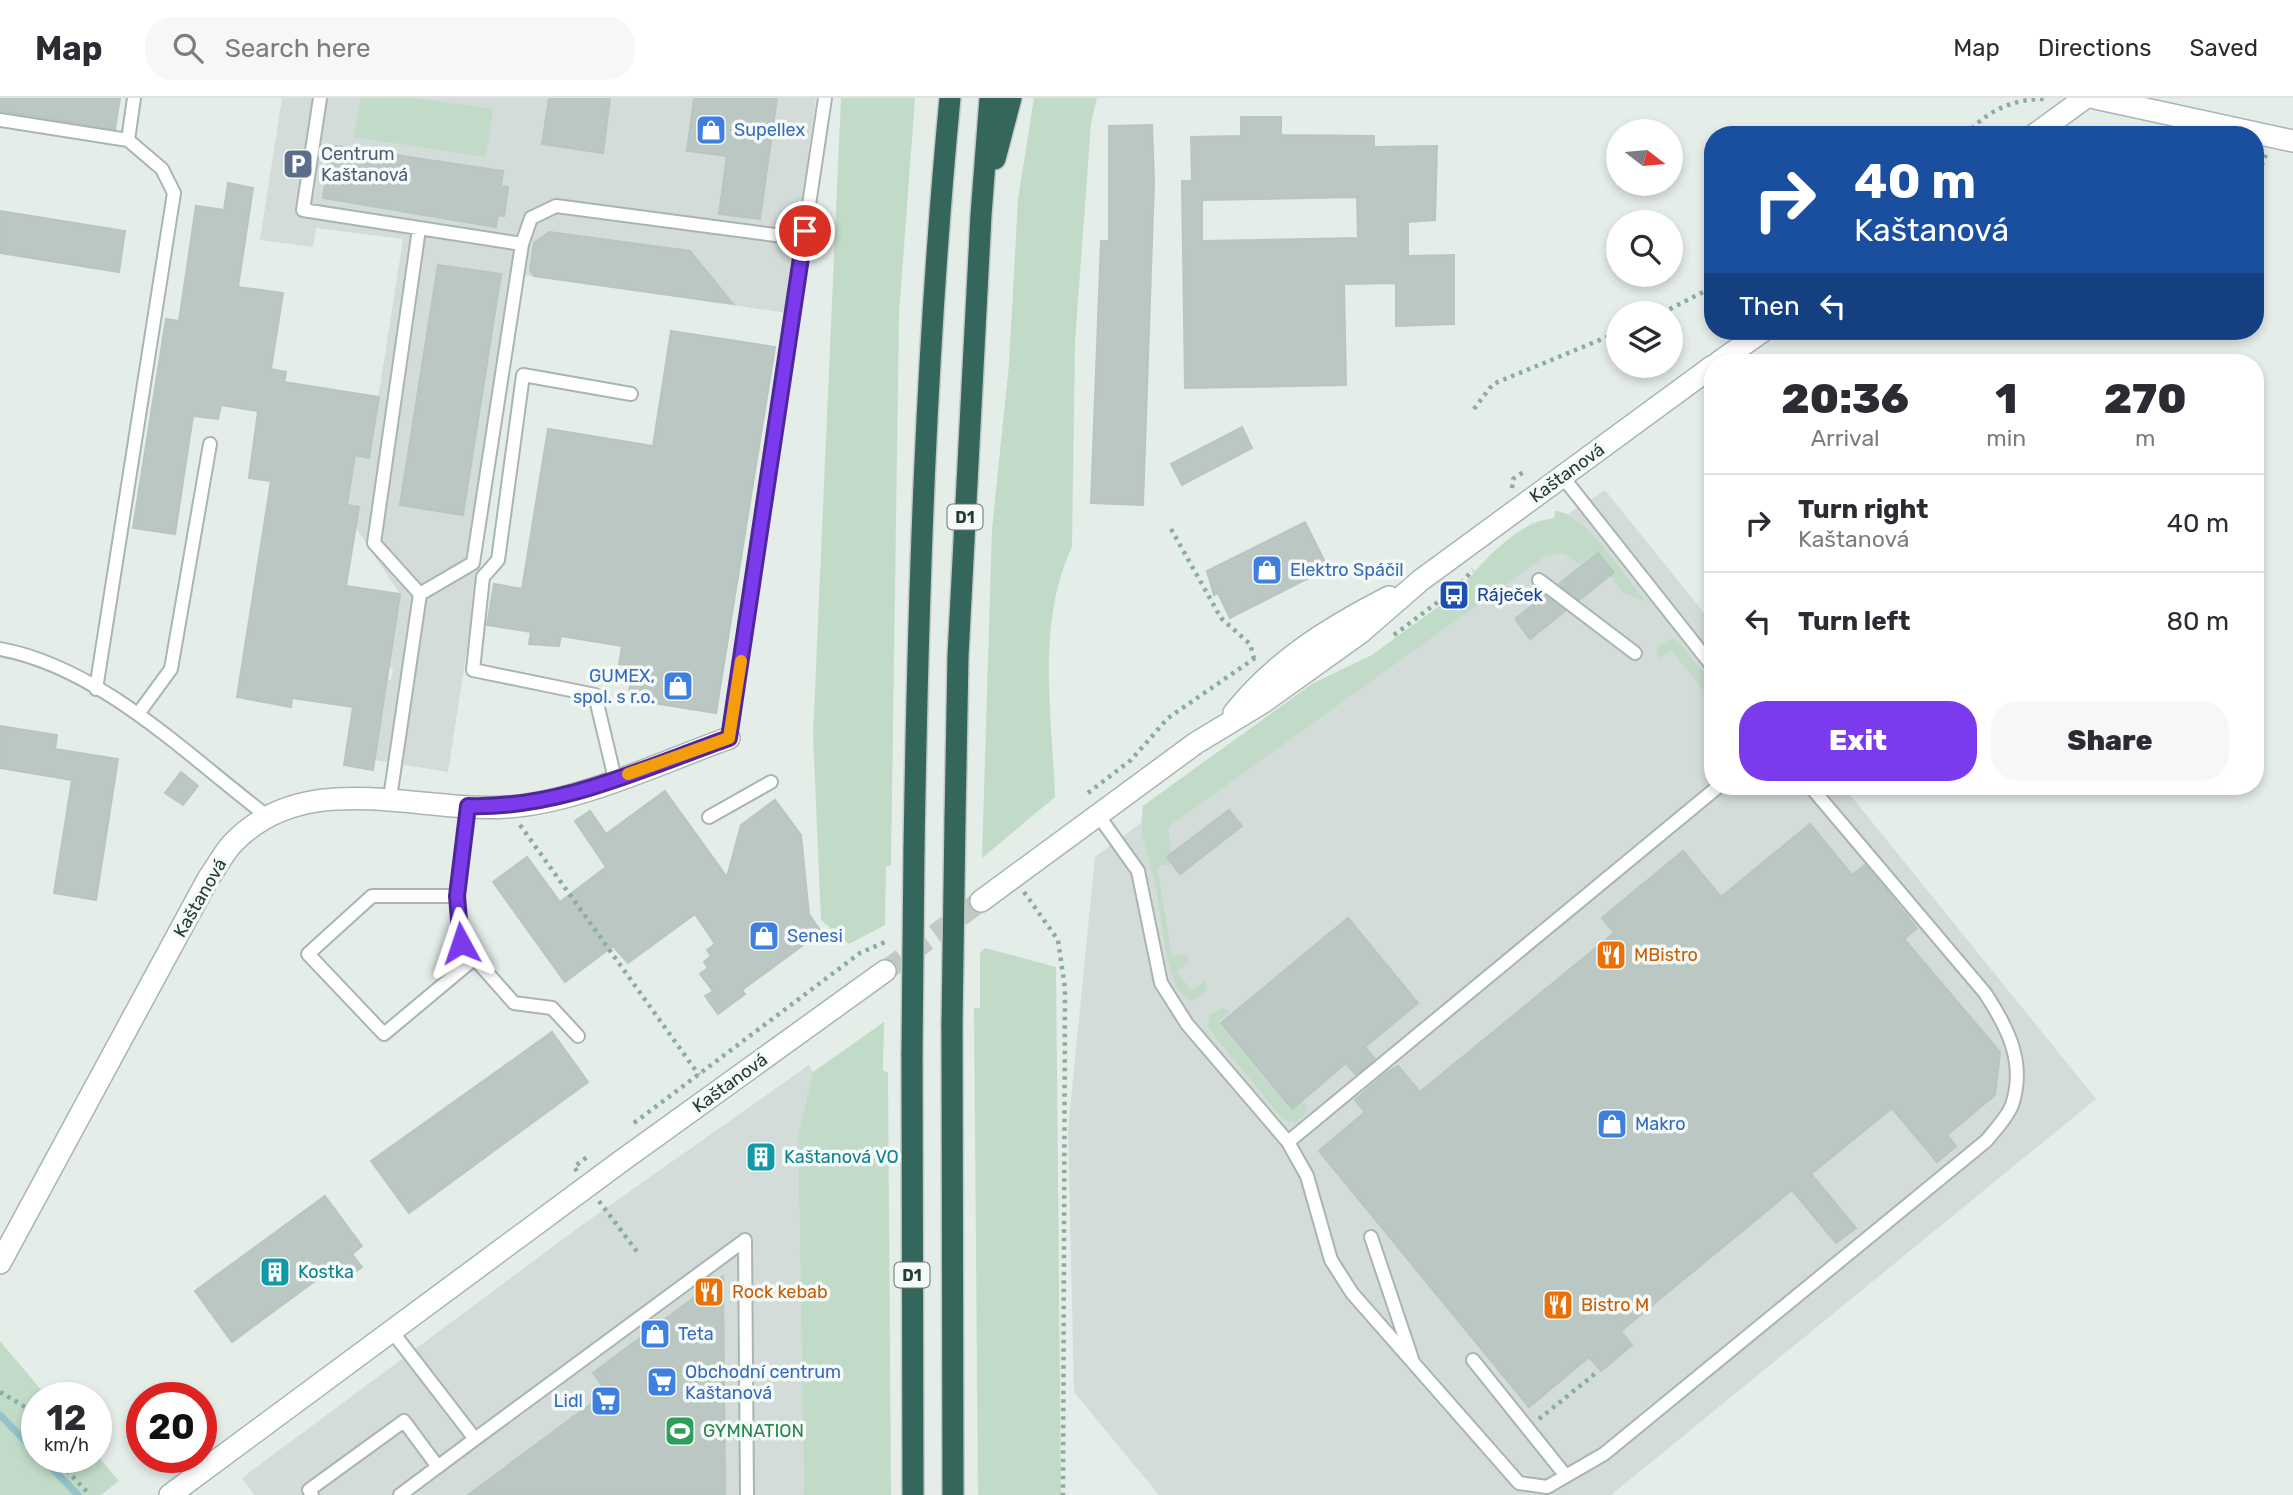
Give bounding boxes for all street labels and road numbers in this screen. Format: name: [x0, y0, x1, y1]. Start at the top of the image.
street label: Kaštanová: [1525, 438, 1609, 508]
road number: D1: [948, 504, 982, 530]
street label: Kaštanová: [169, 855, 231, 941]
street label: Kaštanová: [688, 1048, 772, 1118]
road number: D1: [894, 1262, 930, 1288]

